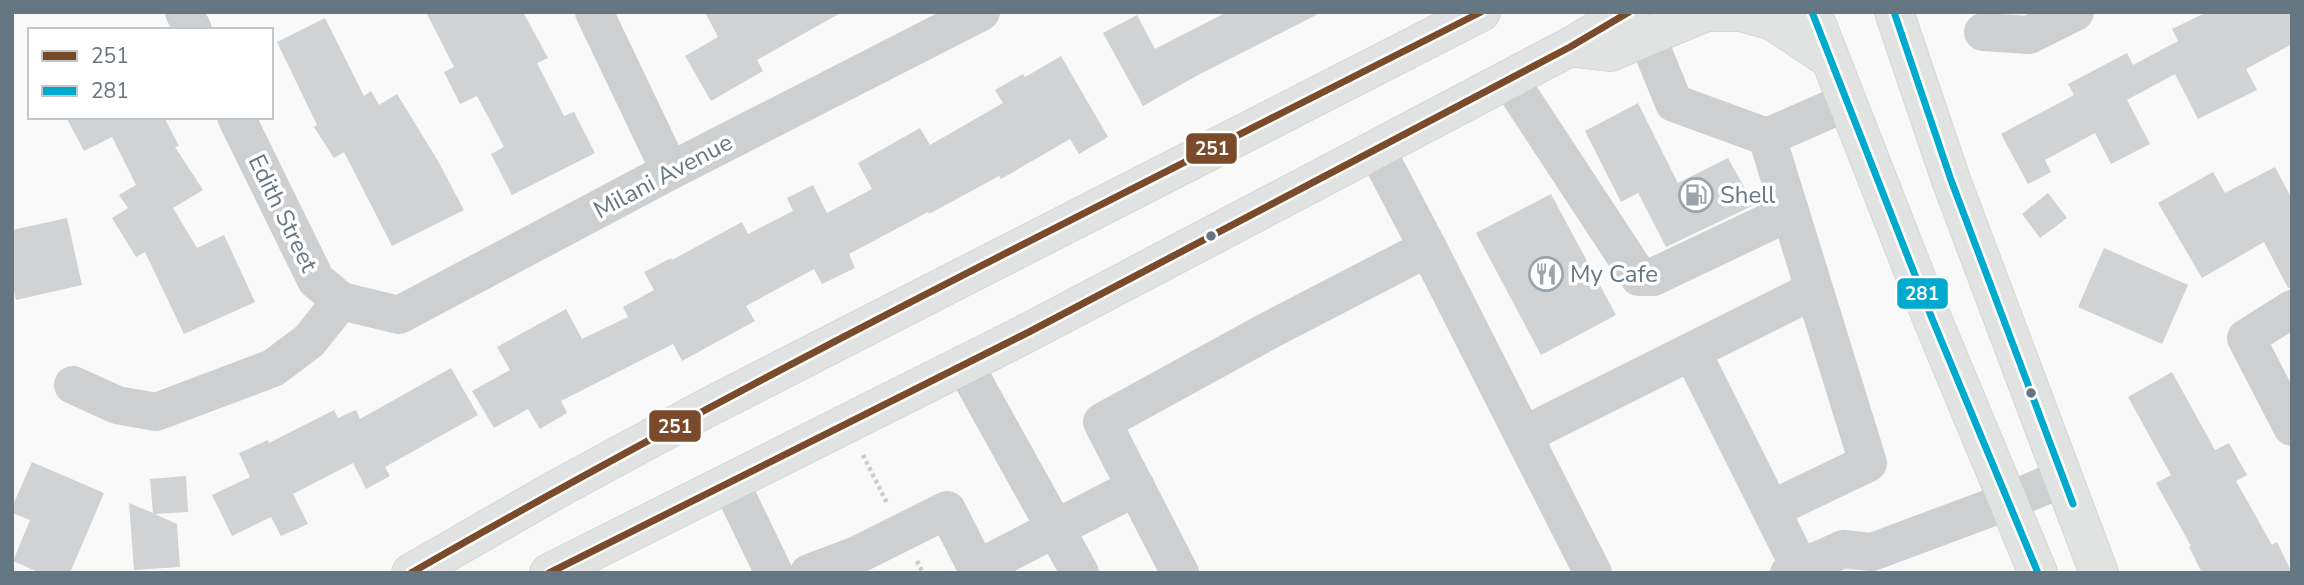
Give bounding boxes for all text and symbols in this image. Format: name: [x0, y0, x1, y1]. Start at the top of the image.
legend: [28, 28, 273, 119]
text: 251: [91, 42, 129, 70]
text: 281: [91, 77, 129, 105]
street label: Milani Avenue: [588, 126, 738, 226]
line badge: 251: [1185, 132, 1238, 165]
text: 251: [1195, 136, 1229, 162]
street label: Edith Street: [241, 149, 326, 278]
fuel station icon: Shell: [1677, 176, 1715, 214]
place label: Shell: [1720, 179, 1775, 211]
unlabelled marker: [1204, 229, 1218, 243]
restaurant icon: My Cafe: [1527, 255, 1565, 293]
place label: My Cafe: [1570, 258, 1658, 290]
line badge: 281: [1896, 277, 1949, 310]
text: 281: [1905, 281, 1939, 307]
unlabelled marker: [2024, 386, 2038, 400]
line badge: 251: [648, 409, 702, 443]
text: 251: [658, 414, 692, 440]

